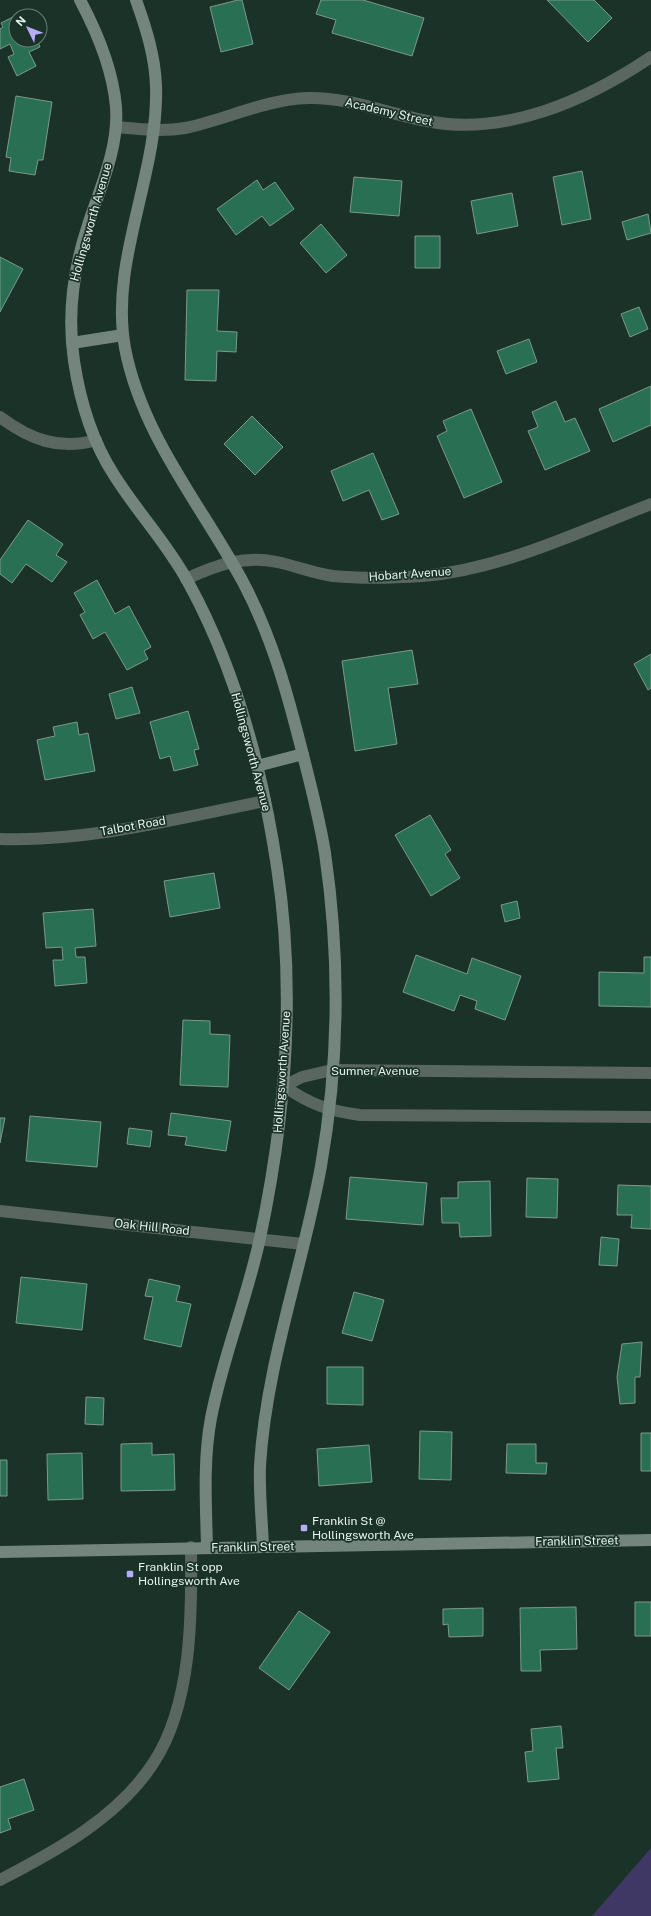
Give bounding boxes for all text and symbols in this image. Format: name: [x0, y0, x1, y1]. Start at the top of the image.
north arrow: [8, 8, 48, 48]
text: N: [13, 14, 28, 28]
street label: Academy Street: [344, 95, 435, 129]
street label: Hollingsworth Avenue: [67, 161, 115, 283]
street label: Hobart Avenue: [368, 564, 452, 584]
street label: Hollingsworth Avenue: [228, 691, 274, 813]
street label: Talbot Road: [99, 813, 167, 839]
street label: Hollingsworth Avenue: [271, 1010, 293, 1134]
street label: Sumner Avenue: [331, 1064, 419, 1078]
street label: Oak Hill Road: [114, 1216, 190, 1238]
place label: Franklin St @ Hollingsworth Ave: [312, 1514, 414, 1542]
marker: Franklin St @ Hollingsworth Ave: [299, 1523, 309, 1533]
street label: Franklin Street: [535, 1533, 619, 1549]
street label: Franklin Street: [211, 1539, 295, 1555]
place label: Franklin St opp Hollingsworth Ave: [138, 1560, 240, 1588]
marker: Franklin St opp Hollingsworth Ave: [125, 1569, 135, 1579]

